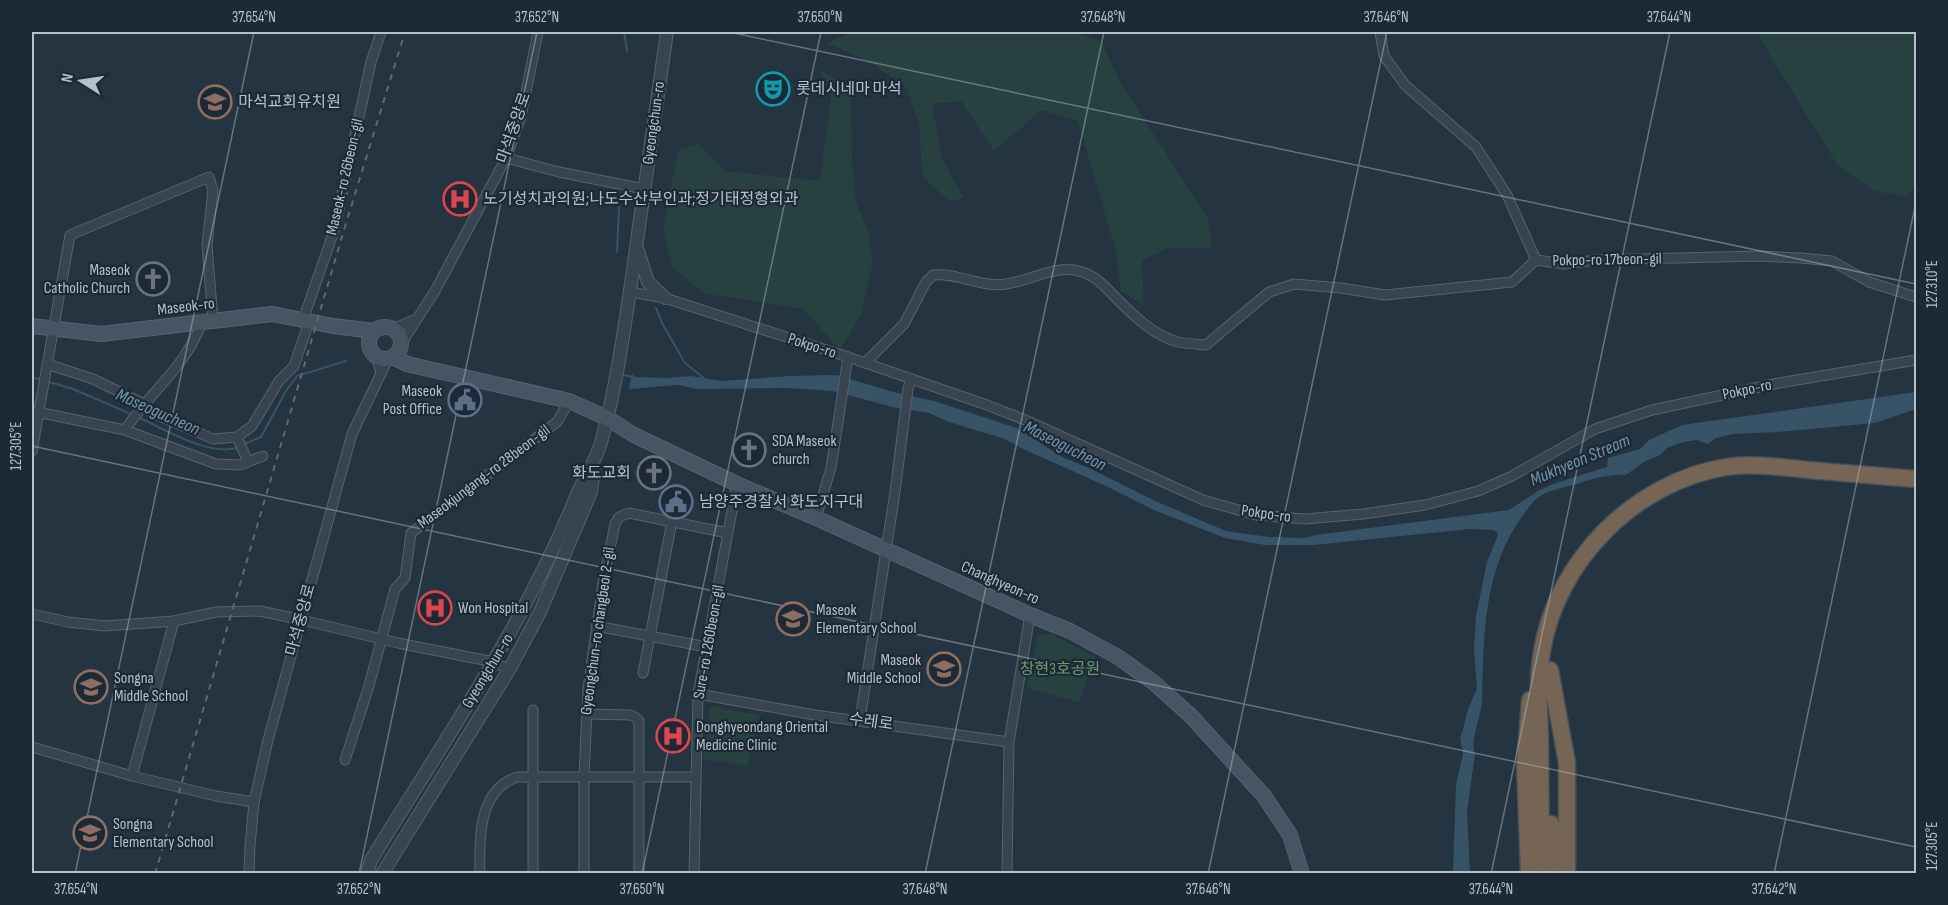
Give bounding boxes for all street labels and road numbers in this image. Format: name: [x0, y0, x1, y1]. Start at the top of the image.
street label: Gyeongchun-ro: [639, 80, 669, 166]
street label: 마석중앙로: [493, 90, 535, 166]
street label: Maseok-ro 26beon-gil: [322, 117, 368, 237]
street label: Pokpo-ro 17beon-gil: [1552, 250, 1662, 270]
street label: Maseok-ro: [156, 294, 216, 320]
street label: Pokpo-ro: [785, 329, 839, 363]
street label: Pokpo-ro: [1721, 376, 1773, 404]
street label: Maseokjungang-ro 28beon-gil: [414, 421, 554, 533]
street label: Pokpo-ro: [1240, 501, 1292, 527]
street label: Gyeongchun-ro changbeol 2-gil: [577, 546, 619, 716]
street label: Changhyeon-ro: [958, 557, 1042, 609]
street label: 마석중앙로: [282, 582, 320, 658]
street label: Sure-ro 1260beon-gil: [690, 584, 728, 700]
street label: Gyeongchun-ro: [458, 630, 518, 712]
street label: 수레로: [848, 710, 894, 735]

